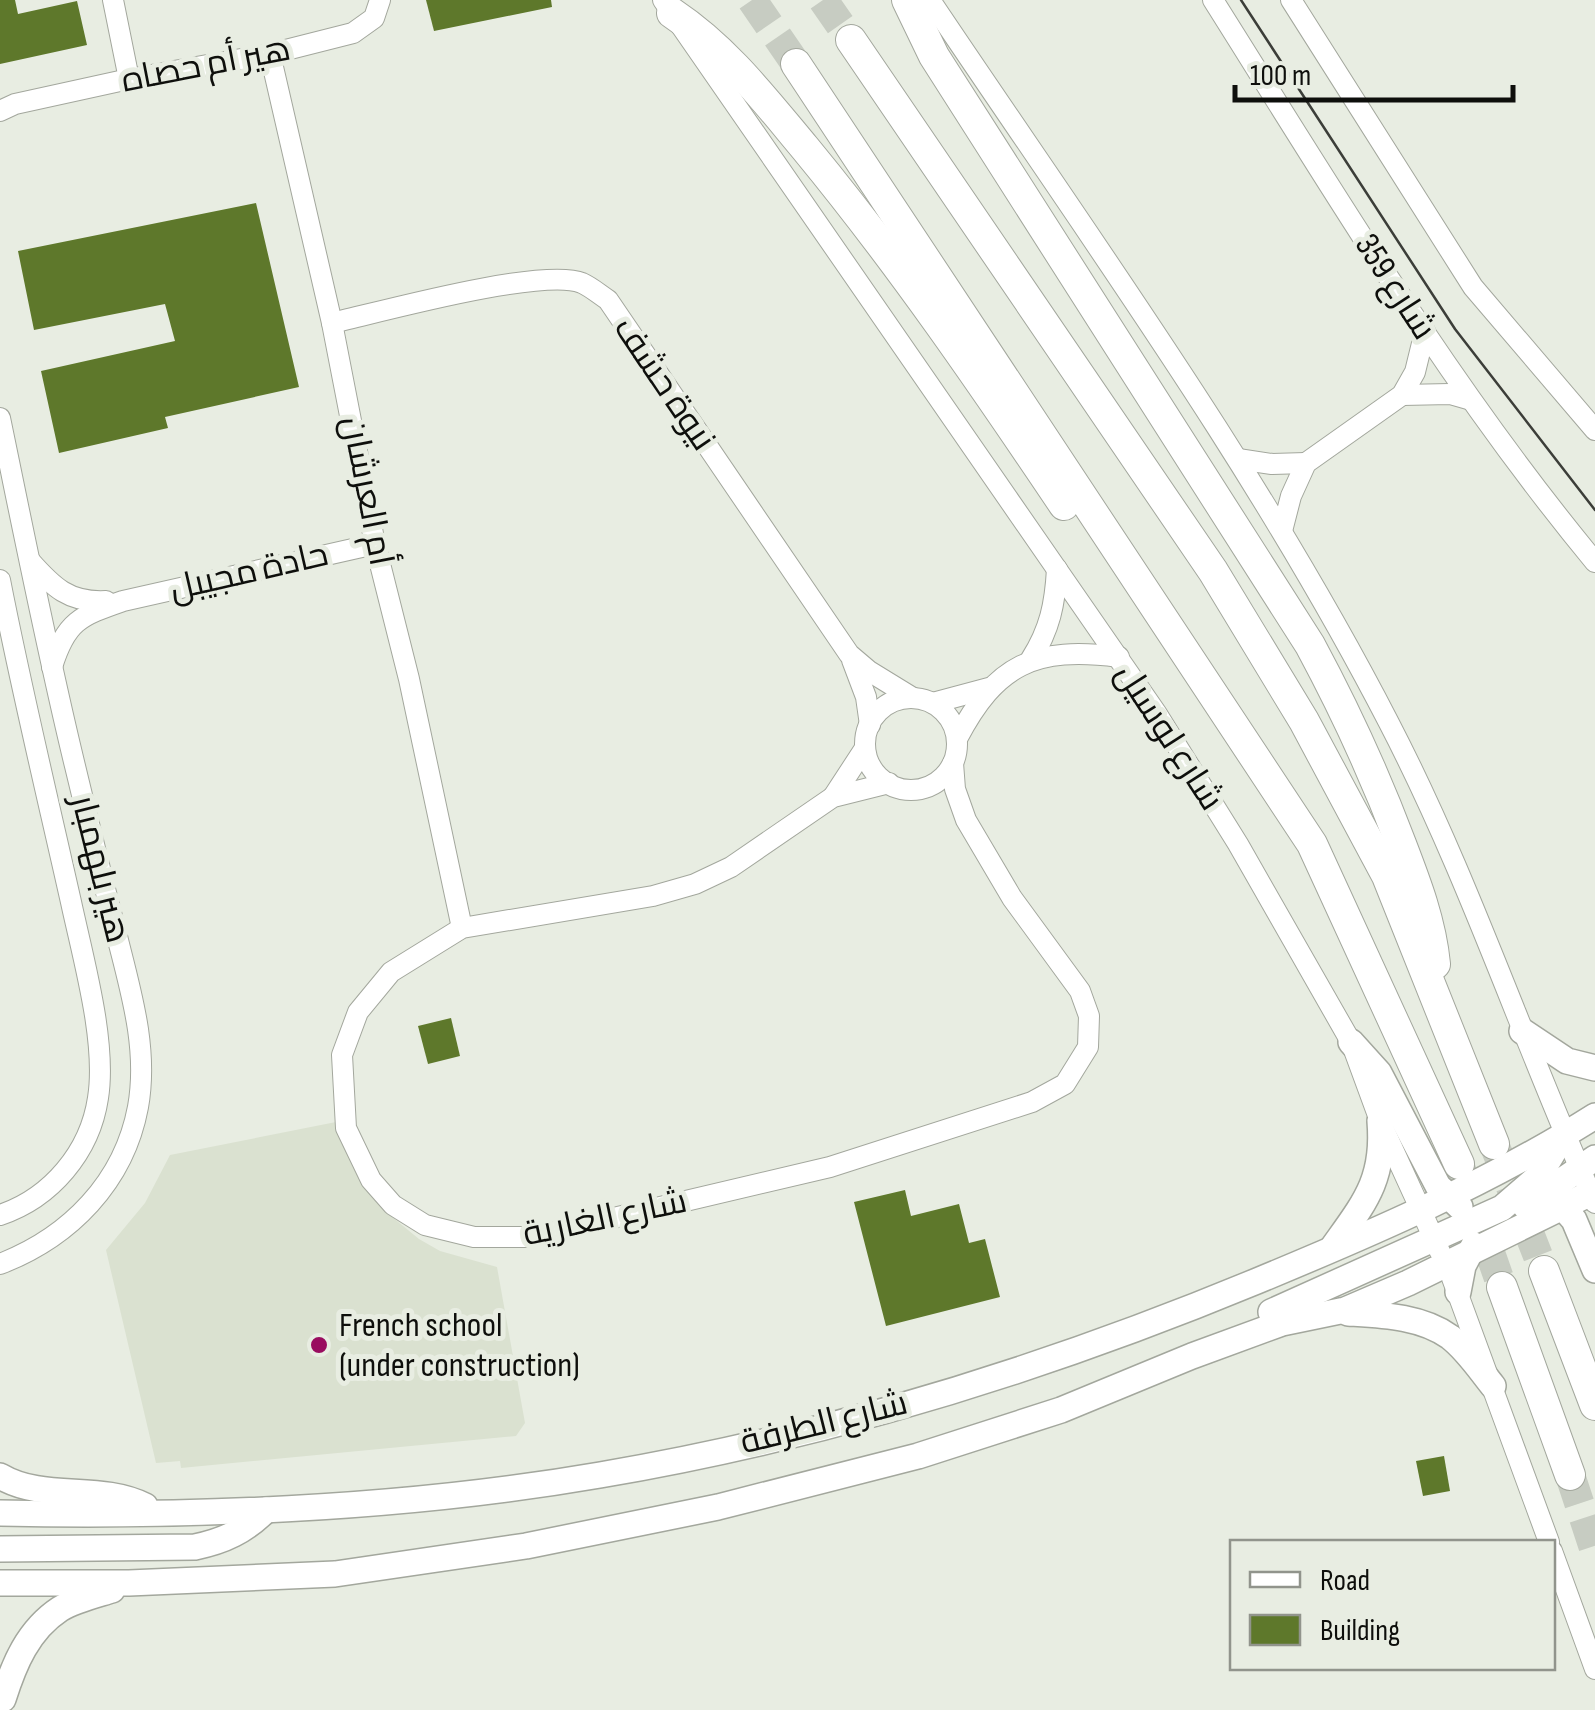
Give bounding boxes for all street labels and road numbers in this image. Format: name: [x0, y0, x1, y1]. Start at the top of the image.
street label: هير أم حصاه: [118, 26, 294, 103]
street label: شارع 359: [1345, 226, 1445, 348]
street label: نيوة حشف: [604, 309, 724, 459]
street label: أم العرشان: [330, 412, 405, 570]
street label: حادة مجيبل: [166, 533, 332, 611]
street label: شارع لوسيل: [1106, 655, 1232, 819]
street label: هير بلهمبار: [60, 789, 139, 947]
street label: شارع الغارية: [519, 1180, 691, 1256]
street label: شارع الطرفة: [736, 1382, 912, 1464]

